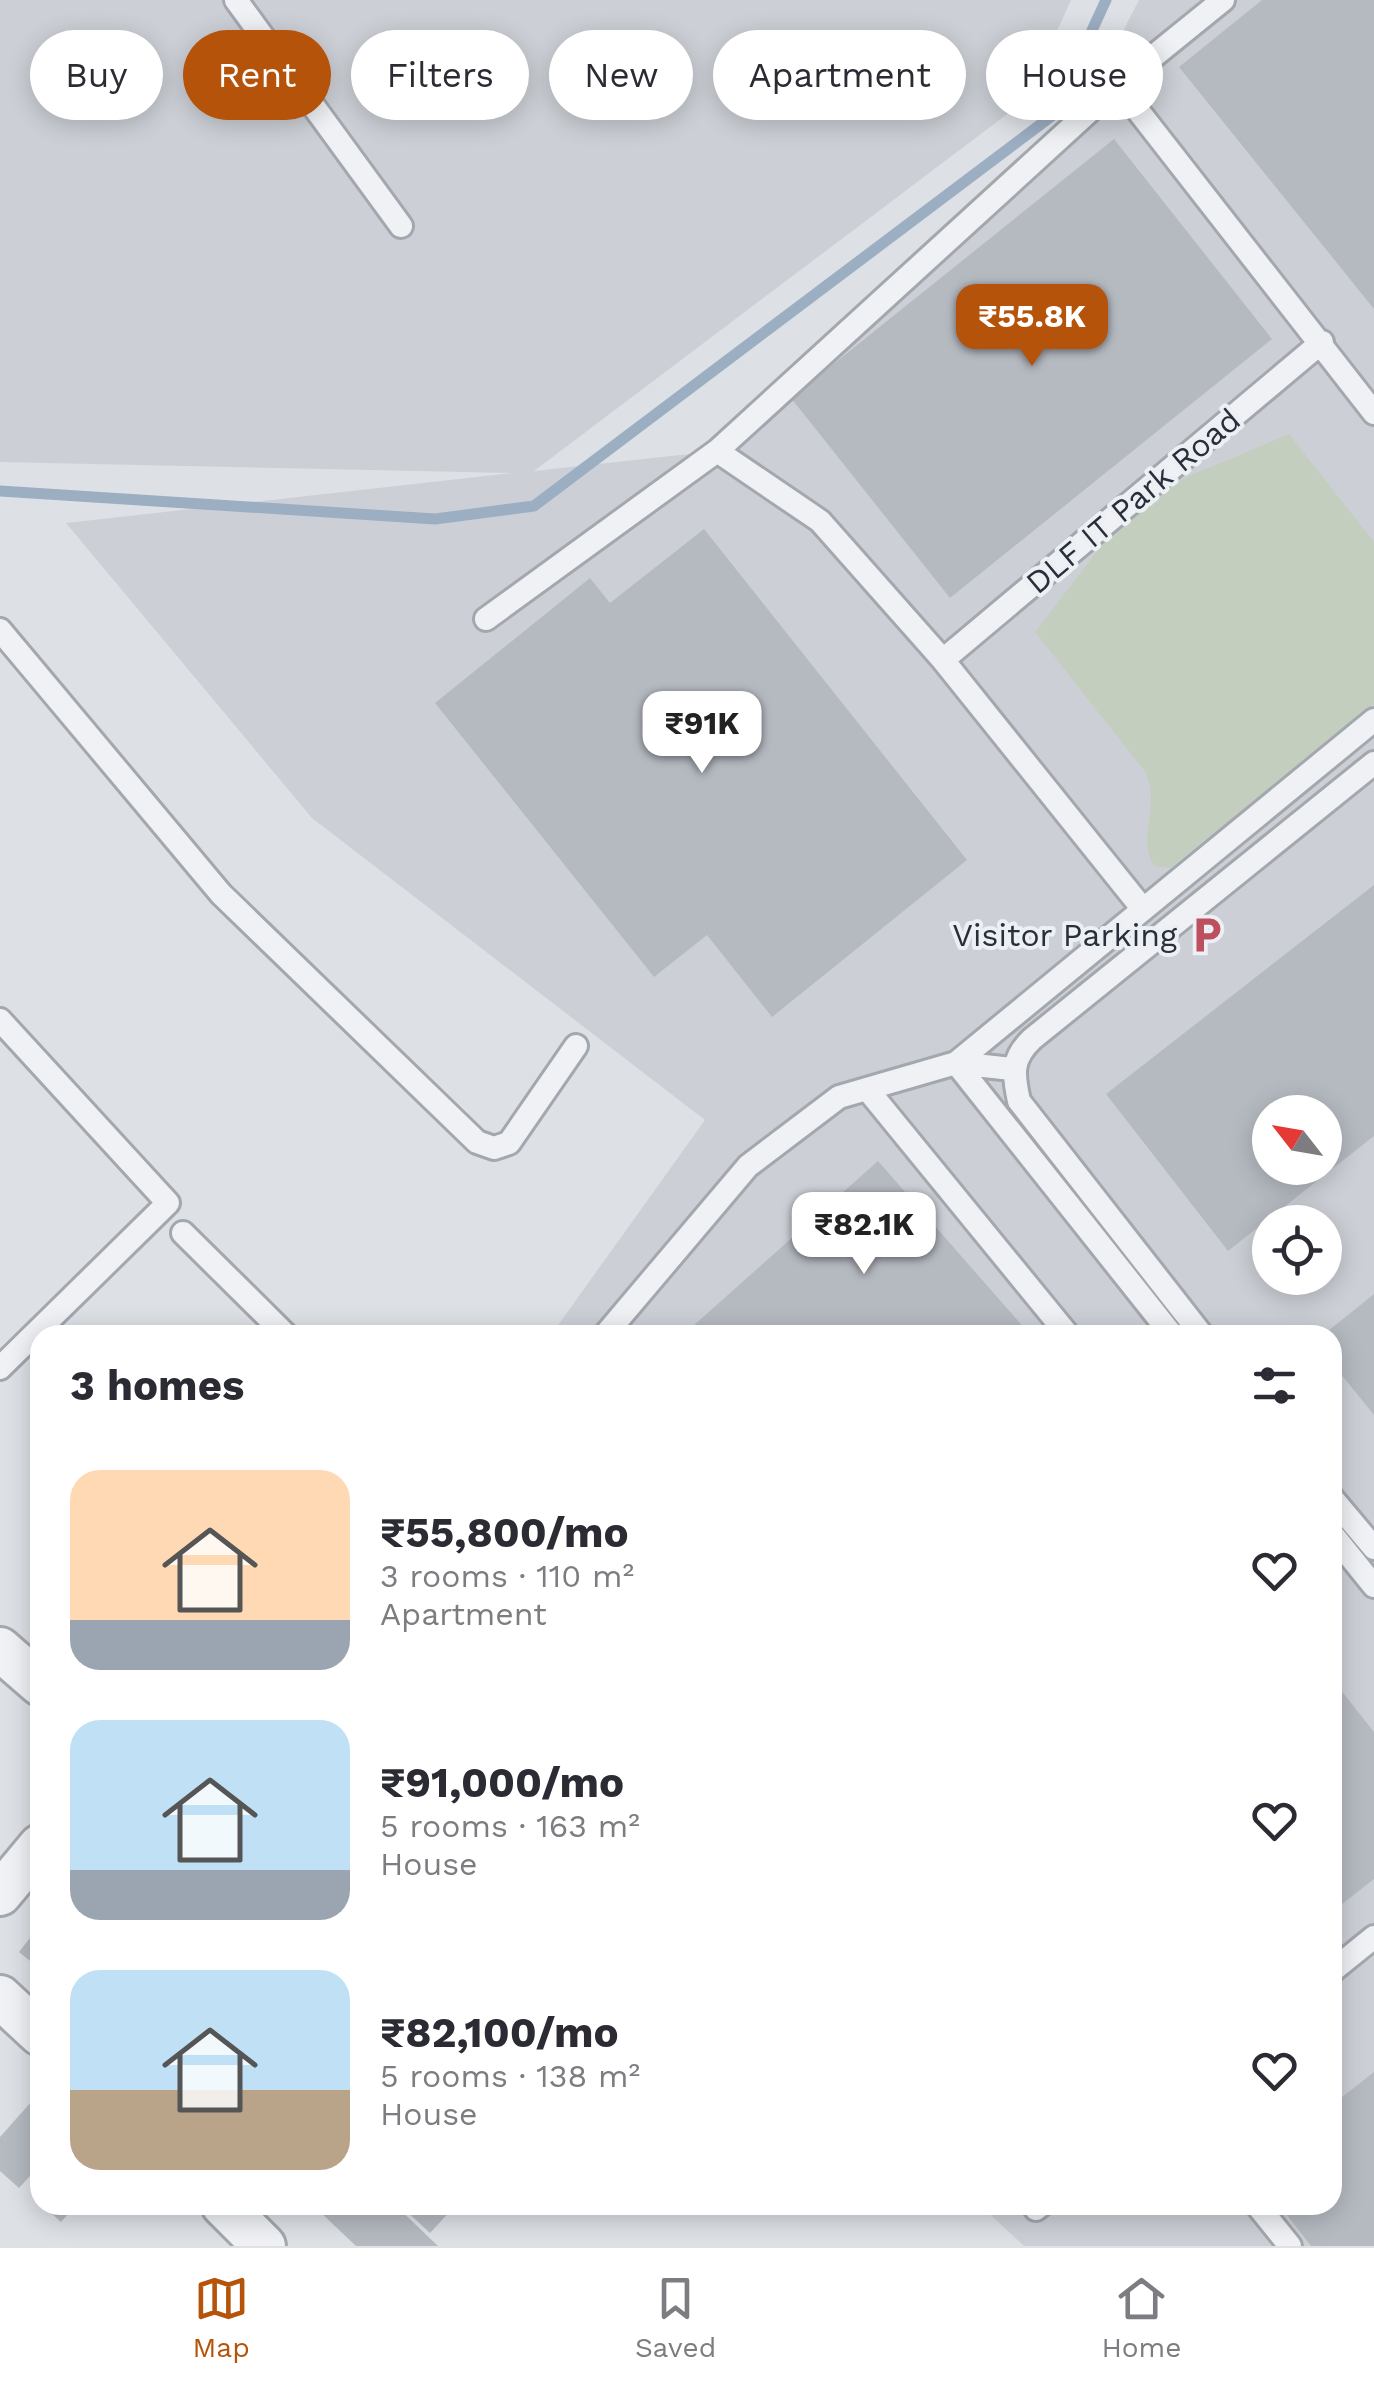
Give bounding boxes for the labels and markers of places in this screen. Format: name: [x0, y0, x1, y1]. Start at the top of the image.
pin: ₹55.8K: [951, 284, 1113, 369]
pin: ₹91K: [643, 691, 761, 776]
parking icon: Visitor Parking: [1186, 914, 1228, 956]
place label: Visitor Parking: [952, 916, 1178, 954]
pin: ₹82.1K: [783, 1192, 945, 1277]

